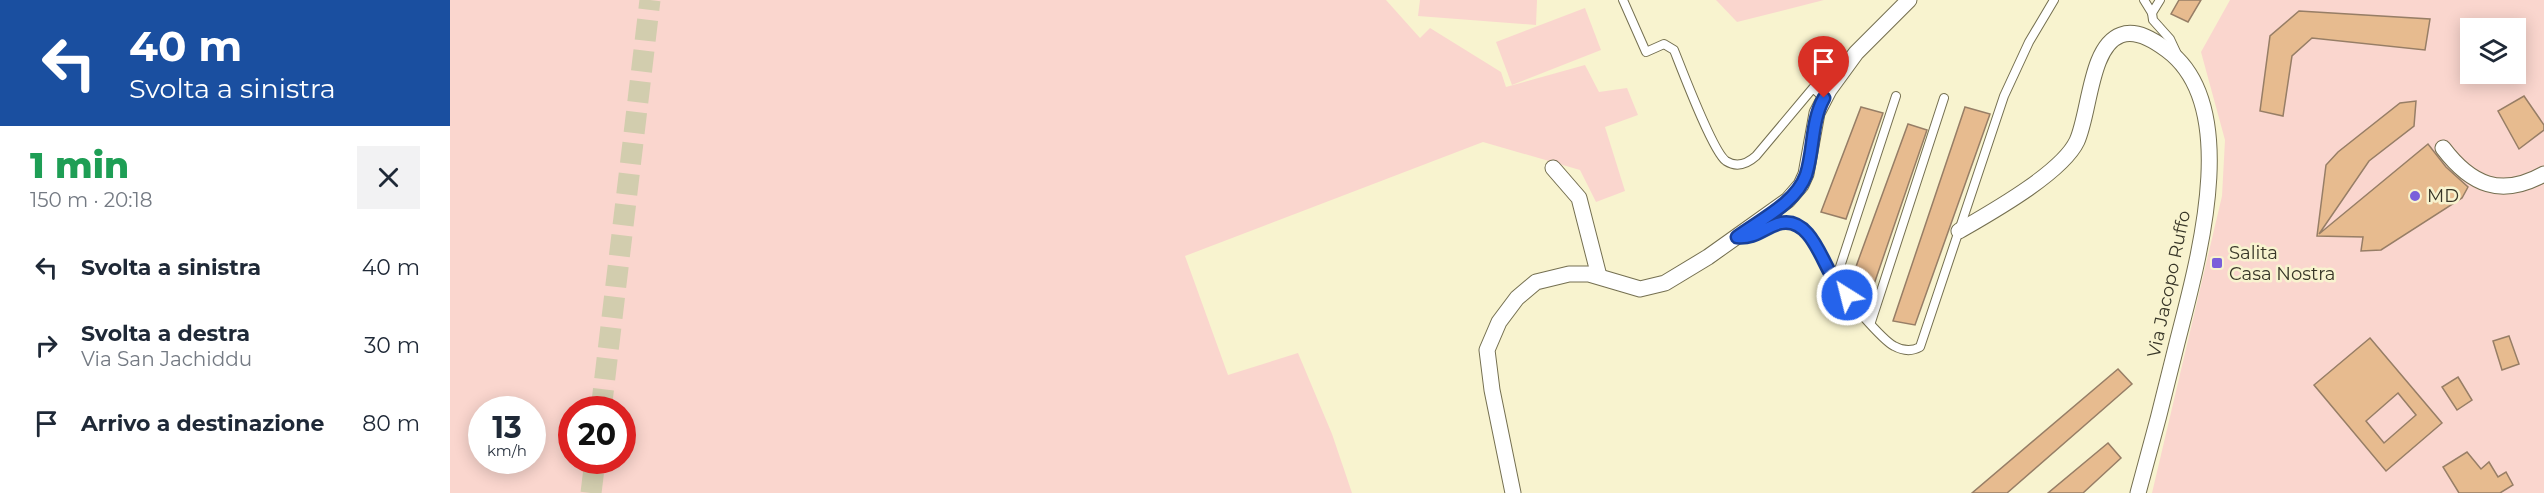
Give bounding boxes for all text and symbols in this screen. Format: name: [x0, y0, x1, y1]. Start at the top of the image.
map controls: [2460, 18, 2526, 84]
button: layers: [2460, 18, 2526, 84]
text: 40 m: [129, 20, 242, 72]
icon: left: [30, 24, 108, 102]
pin: [1798, 36, 1849, 98]
icon: arrive: [1807, 45, 1840, 78]
text: Svolta a sinistra: [129, 72, 336, 105]
text: 1 min: [30, 143, 129, 187]
button: close: [357, 146, 420, 209]
place label: MD: [2427, 185, 2459, 207]
text: 150 m · 20:18: [30, 188, 153, 212]
marker: MD: [2408, 189, 2422, 203]
street label: Via Jacopo Ruffo: [2143, 208, 2195, 360]
place label: Salita Casa Nostra: [2229, 242, 2335, 285]
icon: left: [30, 251, 63, 284]
text: Svolta a sinistra: [81, 254, 261, 281]
text: 40 m: [362, 254, 420, 281]
marker: Salita Casa Nostra: [2210, 256, 2224, 270]
position arrow: [1815, 263, 1879, 327]
text: Svolta a destra: [81, 320, 250, 347]
icon: right: [30, 329, 63, 362]
text: 30 m: [364, 332, 420, 359]
text: Via San Jachiddu: [81, 347, 252, 371]
speed limit sign: 20: [558, 396, 636, 474]
icon: arrive: [30, 407, 63, 440]
text: 13: [492, 409, 522, 446]
text: Arrivo a destinazione: [81, 410, 324, 437]
text: 80 m: [362, 410, 420, 437]
text: km/h: [487, 441, 527, 460]

